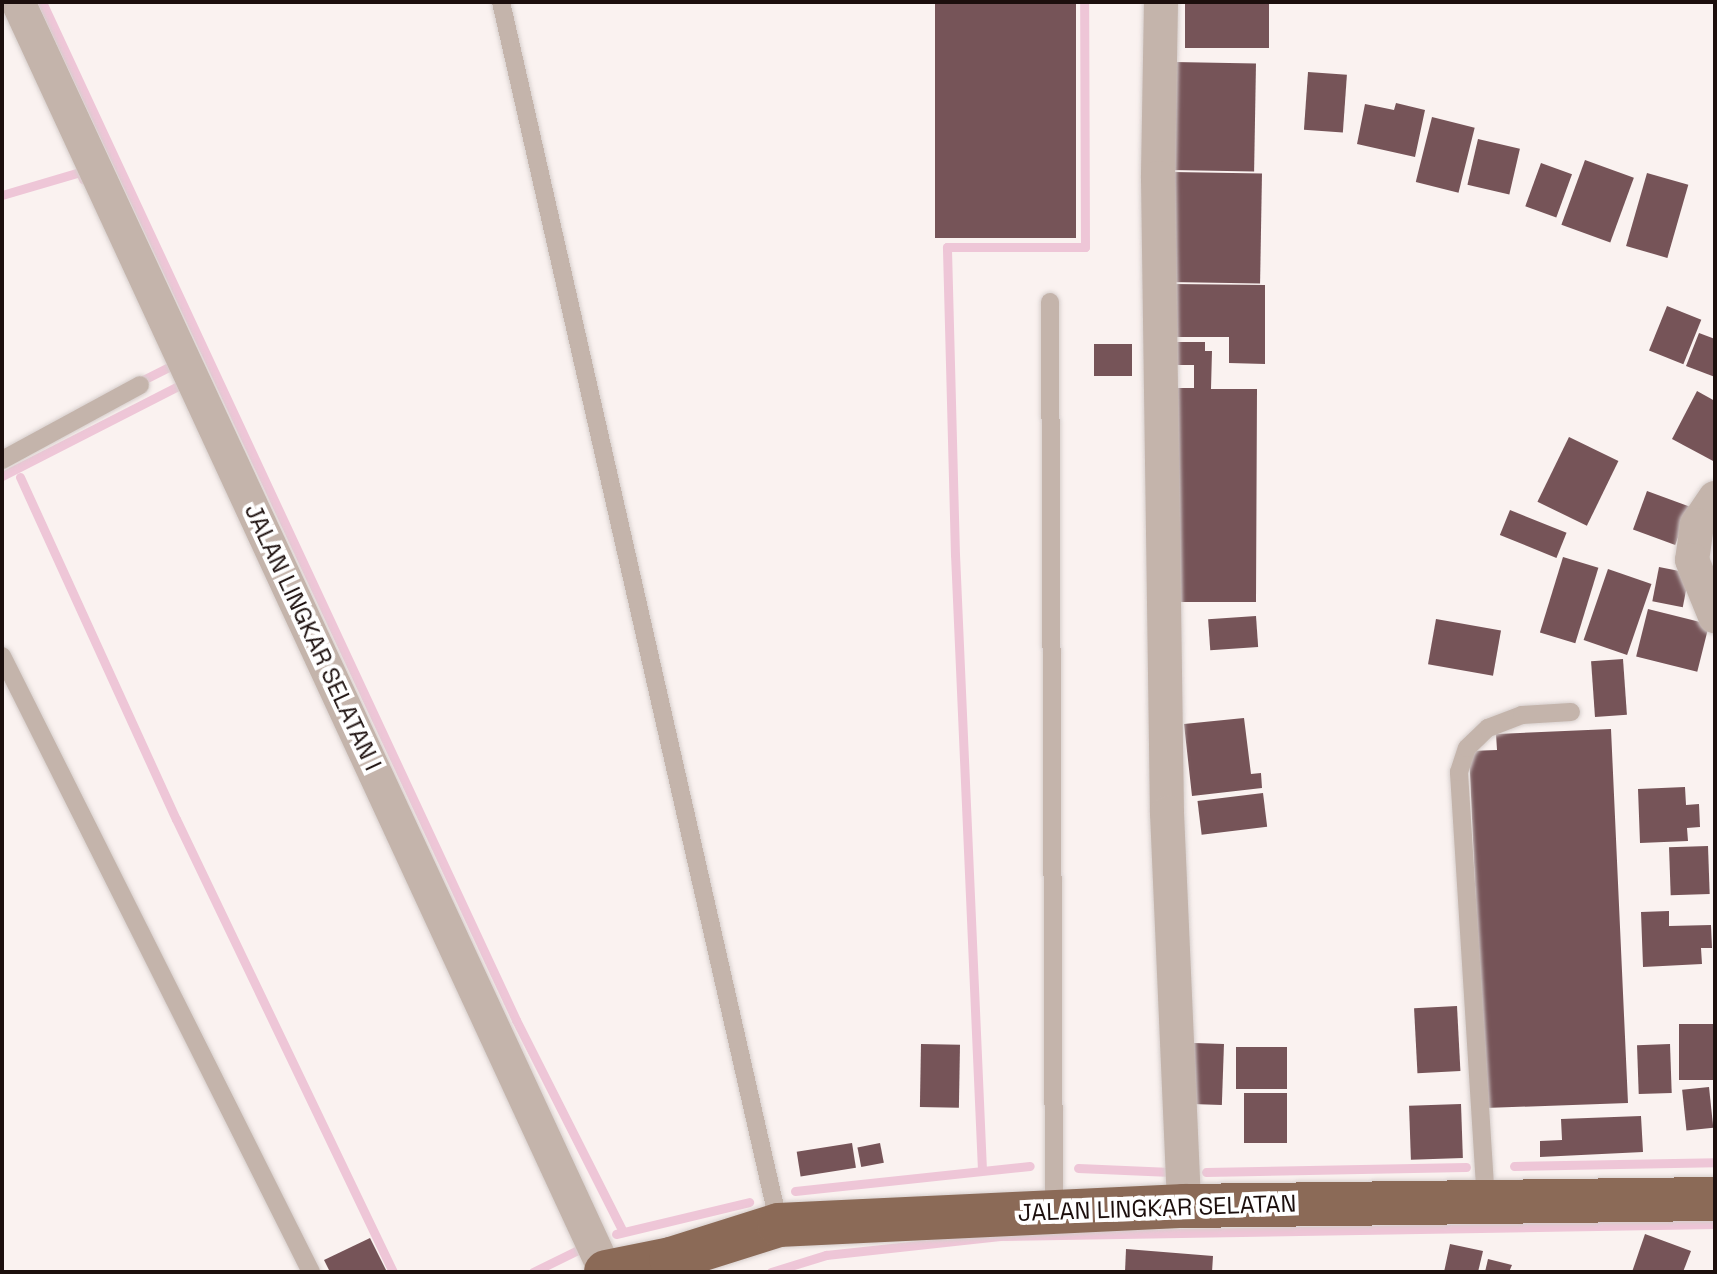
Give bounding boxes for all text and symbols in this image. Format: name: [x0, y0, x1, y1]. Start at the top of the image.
street label: JALAN LINGKAR SELATAN I: [239, 499, 387, 775]
street label: JALAN LINGKAR SELATAN: [1017, 1189, 1297, 1227]

